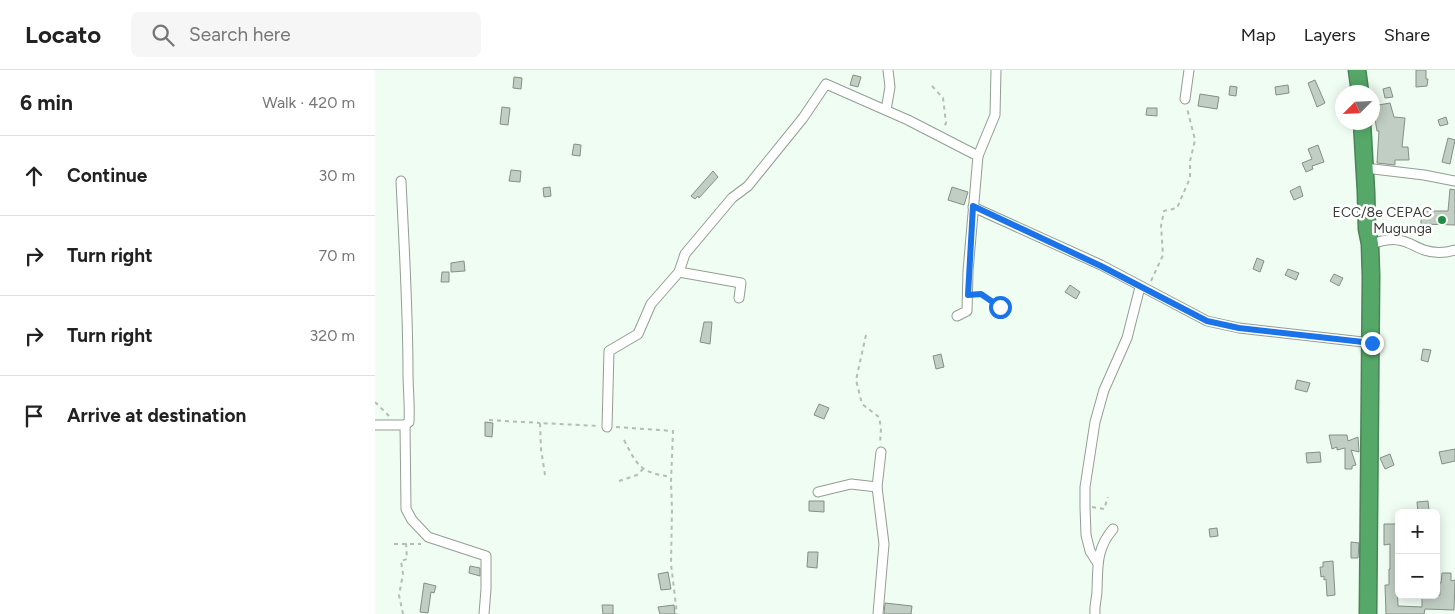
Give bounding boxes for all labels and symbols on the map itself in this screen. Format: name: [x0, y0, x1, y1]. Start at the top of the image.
north arrow: [1335, 85, 1380, 130]
place label: ECC/8e CEPAC Mugunga: [1333, 204, 1432, 237]
marker: ECC/8e CEPAC Mugunga: [1436, 214, 1448, 226]
route start: [989, 296, 1012, 319]
route end: [1361, 332, 1384, 355]

